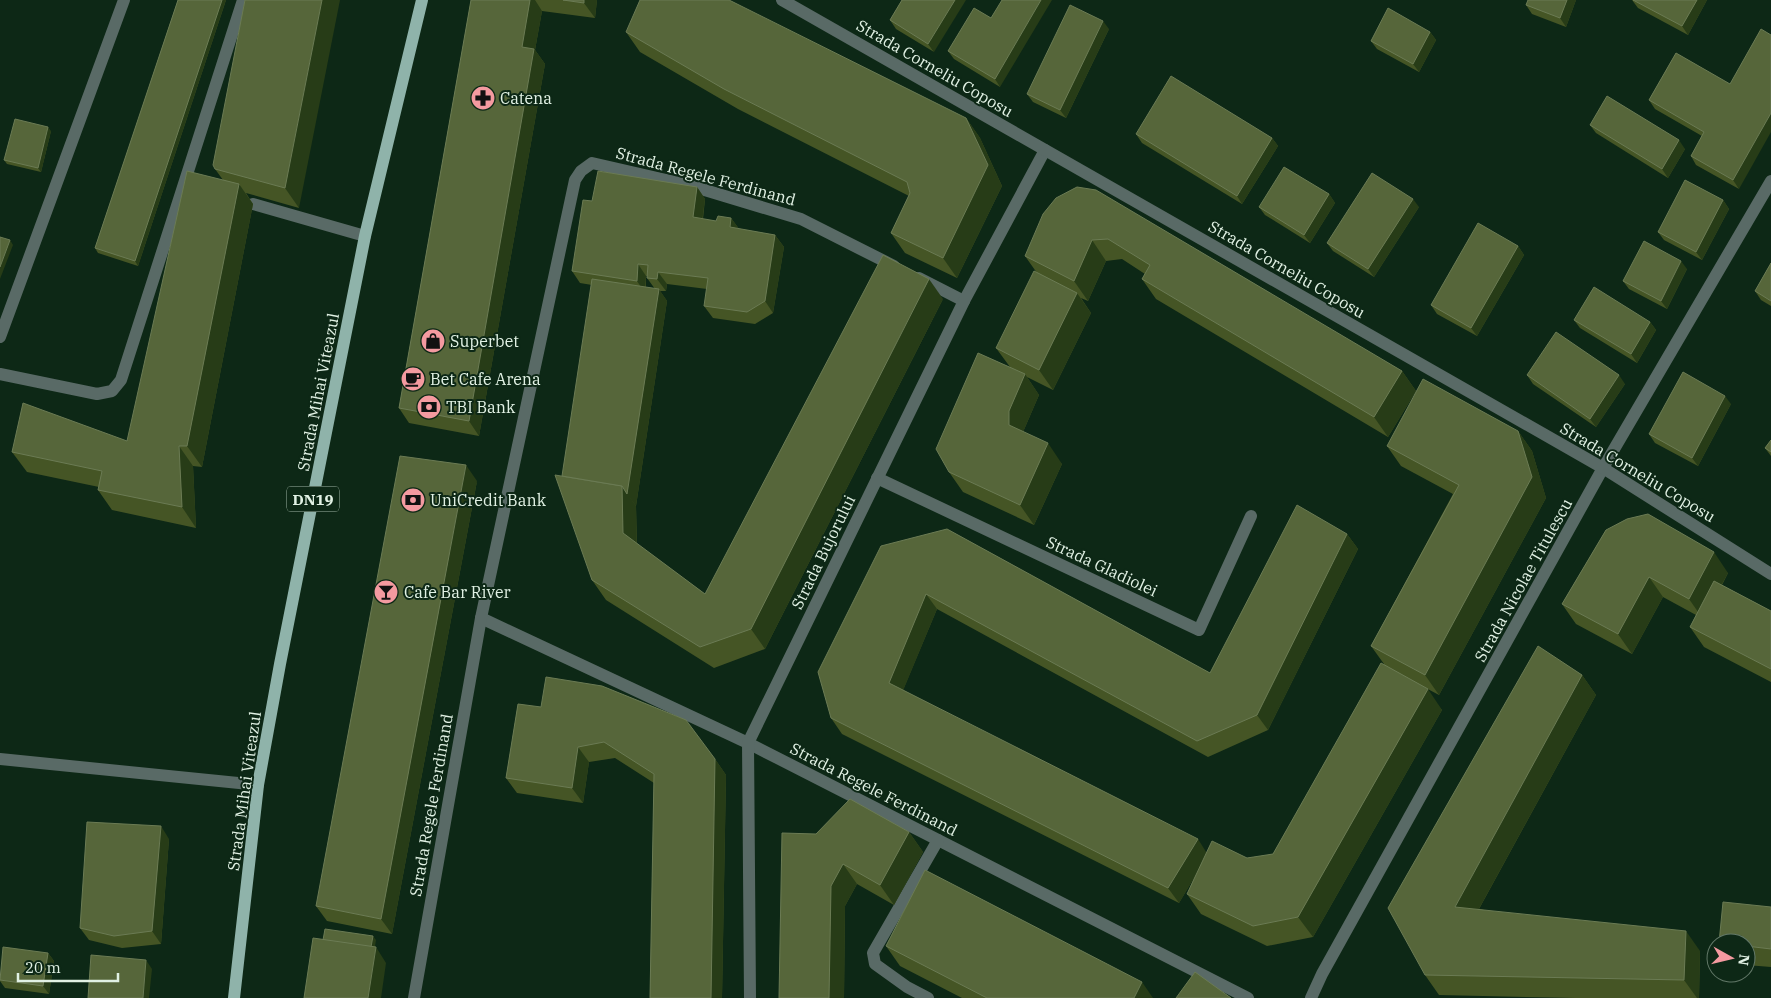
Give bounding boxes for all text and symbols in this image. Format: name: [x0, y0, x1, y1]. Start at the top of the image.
street label: Strada Corneliu Coposu: [853, 15, 1017, 121]
pharmacy icon: Catena: [470, 85, 496, 111]
place label: Catena: [500, 88, 552, 108]
street label: Strada Regele Ferdinand: [614, 142, 798, 210]
street label: Strada Corneliu Coposu: [1205, 216, 1369, 322]
street label: Strada Mihai Viteazul: [293, 311, 343, 473]
shop icon: Superbet: [420, 328, 446, 354]
place label: Superbet: [450, 331, 519, 351]
cafe icon: Bet Cafe Arena: [400, 366, 426, 392]
place label: Bet Cafe Arena: [430, 369, 541, 389]
bank icon: TBI Bank: [416, 394, 442, 420]
place label: TBI Bank: [446, 397, 516, 417]
street label: Strada Corneliu Coposu: [1557, 418, 1719, 526]
road number: DN19: [287, 486, 339, 512]
bank icon: UniCredit Bank: [400, 487, 426, 513]
place label: UniCredit Bank: [430, 490, 547, 510]
street label: Strada Bujorului: [787, 492, 859, 612]
street label: Strada Nicolae Titulescu: [1470, 495, 1576, 665]
street label: Strada Gladiolei: [1043, 532, 1161, 600]
bar icon: Cafe Bar River: [373, 579, 399, 605]
place label: Cafe Bar River: [404, 582, 511, 602]
street label: Strada Mihai Viteazul: [223, 710, 265, 872]
street label: Strada Regele Ferdinand: [405, 712, 457, 898]
street label: Strada Regele Ferdinand: [787, 738, 961, 840]
north arrow: [1706, 933, 1756, 983]
scale bar: [18, 950, 118, 982]
text: N: [1734, 953, 1754, 967]
text: 20 m: [25, 958, 61, 977]

